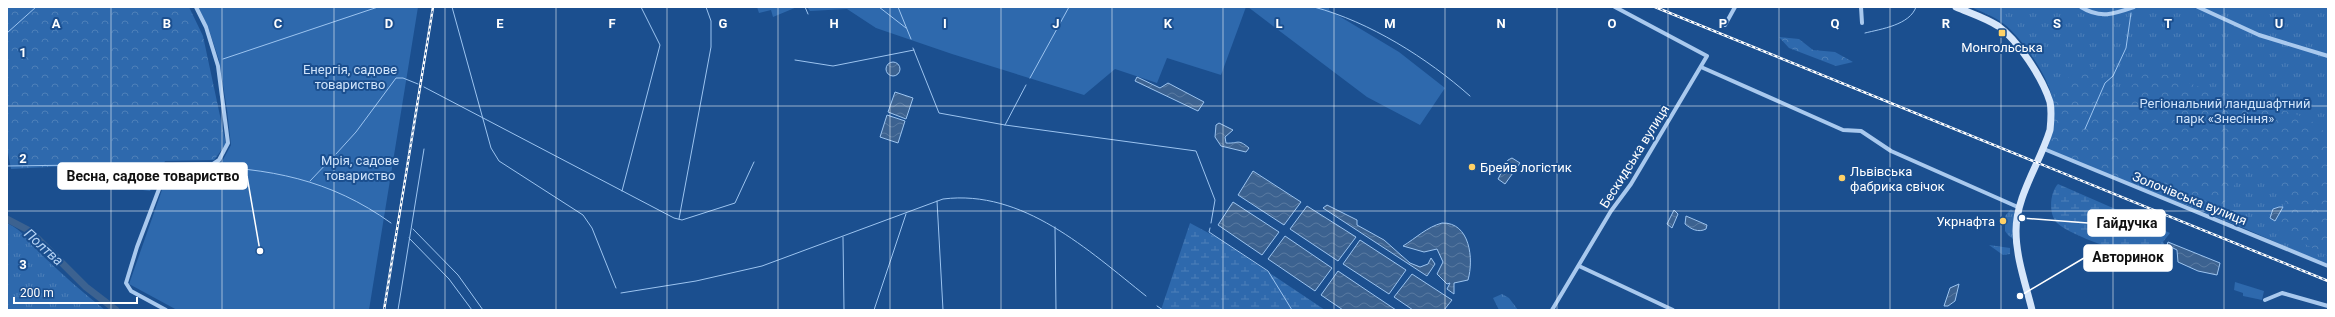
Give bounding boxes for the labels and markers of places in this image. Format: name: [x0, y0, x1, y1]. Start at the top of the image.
marker: Монгольська: [1997, 28, 2007, 38]
place label: Монгольська: [1961, 40, 2043, 55]
place label: Брейв логістик: [1480, 160, 1572, 175]
marker: Брейв логістик: [1467, 162, 1477, 172]
callout: Весна, садове товариство: [58, 163, 247, 189]
place label: Львівська фабрика свічок: [1850, 164, 1945, 194]
marker: Львівська фабрика свічок: [1837, 173, 1847, 183]
callout: Гайдучка: [2088, 210, 2165, 236]
place label: Укрнафта: [1936, 214, 1995, 229]
marker: Укрнафта: [1998, 216, 2008, 226]
callout: Авторинок: [2084, 245, 2172, 271]

